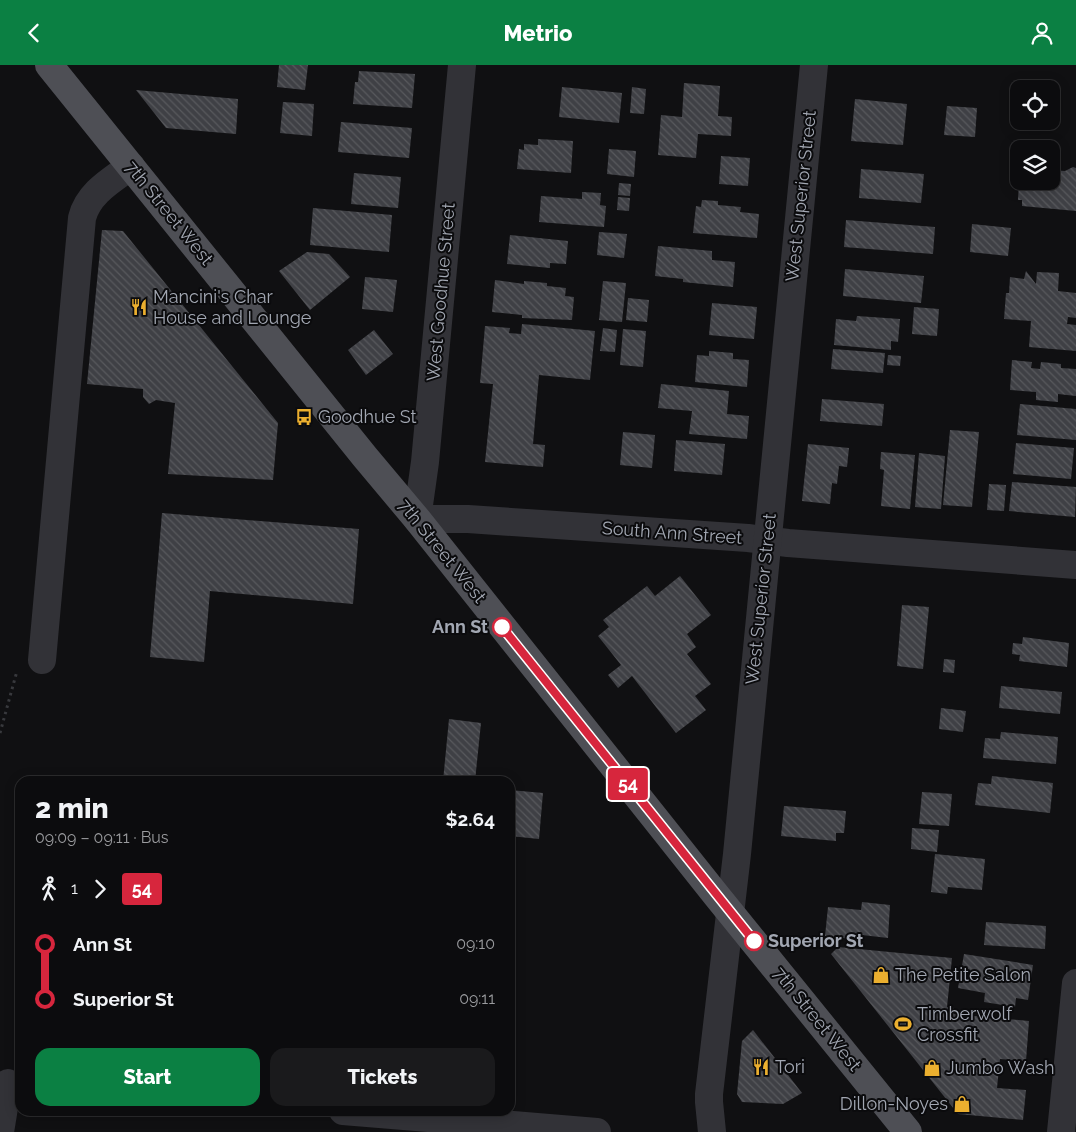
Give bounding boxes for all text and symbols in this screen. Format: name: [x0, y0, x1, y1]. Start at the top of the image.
icon: back: [20, 19, 48, 47]
icon: person: [1028, 19, 1056, 47]
text: Metrio: [504, 20, 572, 46]
map controls: [1010, 80, 1060, 190]
button: locate: [1010, 80, 1060, 130]
street label: West Superior Street: [781, 109, 820, 283]
button: layers: [1010, 140, 1060, 190]
street label: 7th Street West: [121, 157, 218, 269]
street label: West Goodhue Street: [422, 202, 459, 382]
place label: Mancini's Char House and Lounge: [153, 286, 312, 328]
restaurant icon: Mancini's Char House and Lounge: [129, 297, 149, 317]
place label: Goodhue St: [318, 406, 417, 427]
bus stop icon: Goodhue St: [294, 407, 314, 427]
street label: 7th Street West: [394, 495, 491, 607]
street label: West Superior Street: [741, 512, 780, 686]
street label: South Ann Street: [601, 517, 743, 548]
place label: Ann St: [432, 616, 488, 637]
marker: Ann St: [492, 617, 512, 637]
line badge: 54: [606, 768, 650, 800]
text: 54: [618, 773, 638, 794]
text: 2 min: [35, 792, 109, 825]
text: $2.64: [446, 808, 495, 830]
text: 09:09 – 09:11 · Bus: [35, 828, 169, 847]
icon: walk: [35, 875, 63, 903]
icon: forward: [86, 875, 114, 903]
text: 54: [132, 878, 152, 899]
text: 1: [71, 879, 78, 898]
place label: Superior St: [768, 930, 863, 951]
marker: Superior St: [744, 931, 764, 951]
text: Ann St: [73, 933, 132, 955]
text: 09:10: [456, 934, 495, 953]
street label: 7th Street West: [769, 963, 866, 1075]
place label: The Petite Salon: [895, 964, 1031, 985]
shop icon: The Petite Salon: [871, 965, 891, 985]
text: Superior St: [73, 988, 174, 1010]
text: 09:11: [459, 989, 495, 1008]
place label: Timberwolf Crossfit: [917, 1003, 1013, 1045]
sports icon: Timberwolf Crossfit: [893, 1014, 913, 1034]
button: Start: [35, 1048, 260, 1106]
button: Tickets: [270, 1048, 495, 1106]
place label: Tori: [775, 1056, 805, 1077]
restaurant icon: Tori: [751, 1057, 771, 1077]
place label: Jumbo Wash: [946, 1057, 1054, 1078]
shop icon: Jumbo Wash: [922, 1058, 942, 1078]
place label: Dillon-Noyes: [840, 1093, 948, 1114]
shop icon: Dillon-Noyes: [952, 1094, 972, 1114]

